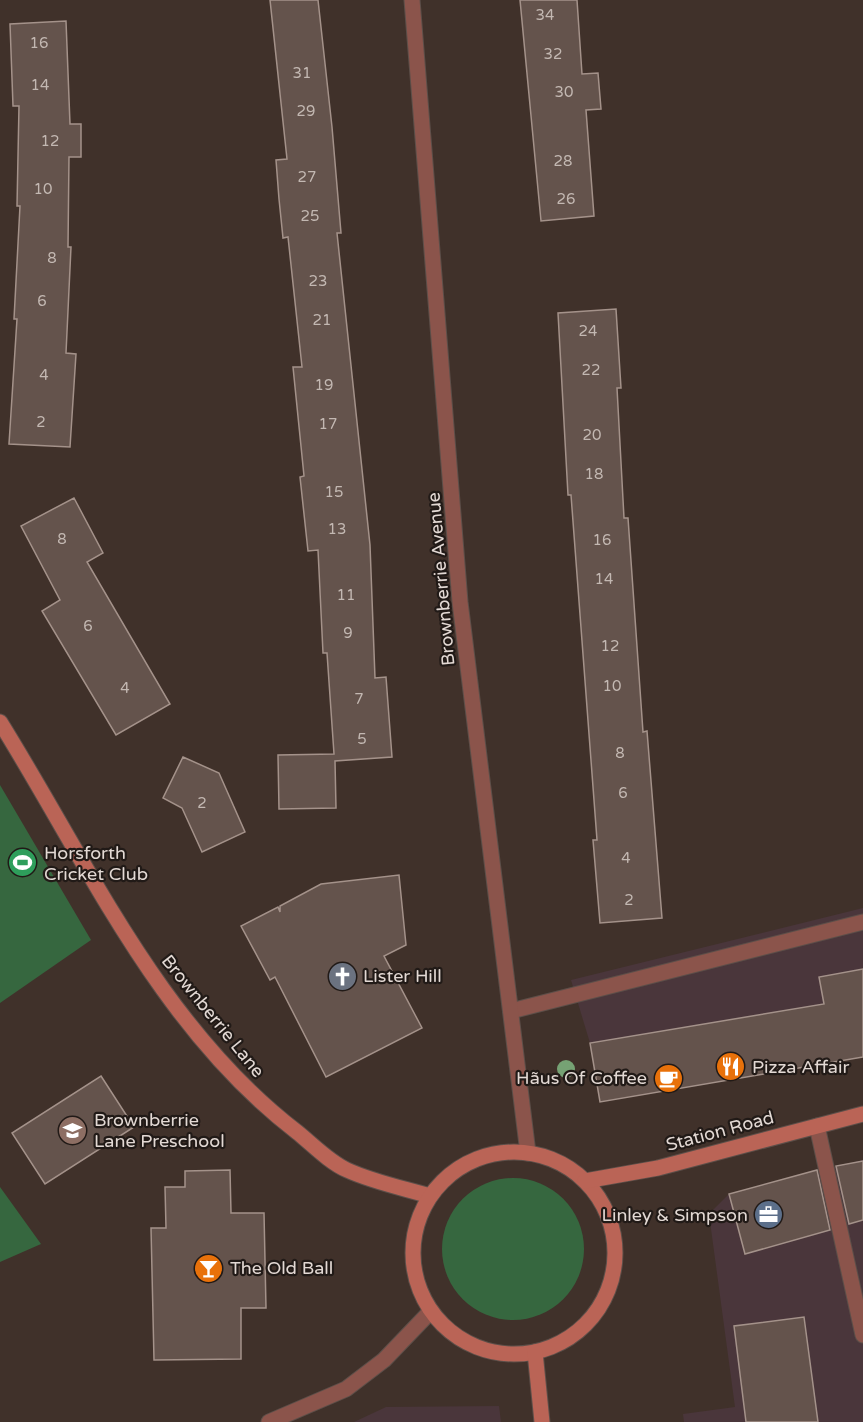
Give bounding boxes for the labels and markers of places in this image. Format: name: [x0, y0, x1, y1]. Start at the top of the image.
place label: Horsforth Cricket Club: [44, 842, 148, 885]
sports icon: Horsforth Cricket Club: [7, 847, 39, 879]
church icon: Lister Hill: [326, 960, 358, 992]
place label: Lister Hill: [363, 965, 442, 987]
restaurant icon: Pizza Affair: [715, 1051, 747, 1083]
place label: Pizza Affair: [752, 1056, 849, 1078]
cafe icon: Hãus Of Coffee: [652, 1062, 684, 1094]
place label: Hãus Of Coffee: [516, 1067, 647, 1089]
place label: Brownberrie Lane Preschool: [94, 1109, 225, 1152]
school or university icon: Brownberrie Lane Preschool: [57, 1114, 89, 1146]
office icon: Linley & Simpson: [753, 1199, 785, 1231]
place label: Linley & Simpson: [602, 1204, 748, 1226]
bar icon: The Old Ball: [193, 1252, 225, 1284]
place label: The Old Ball: [230, 1257, 333, 1279]

